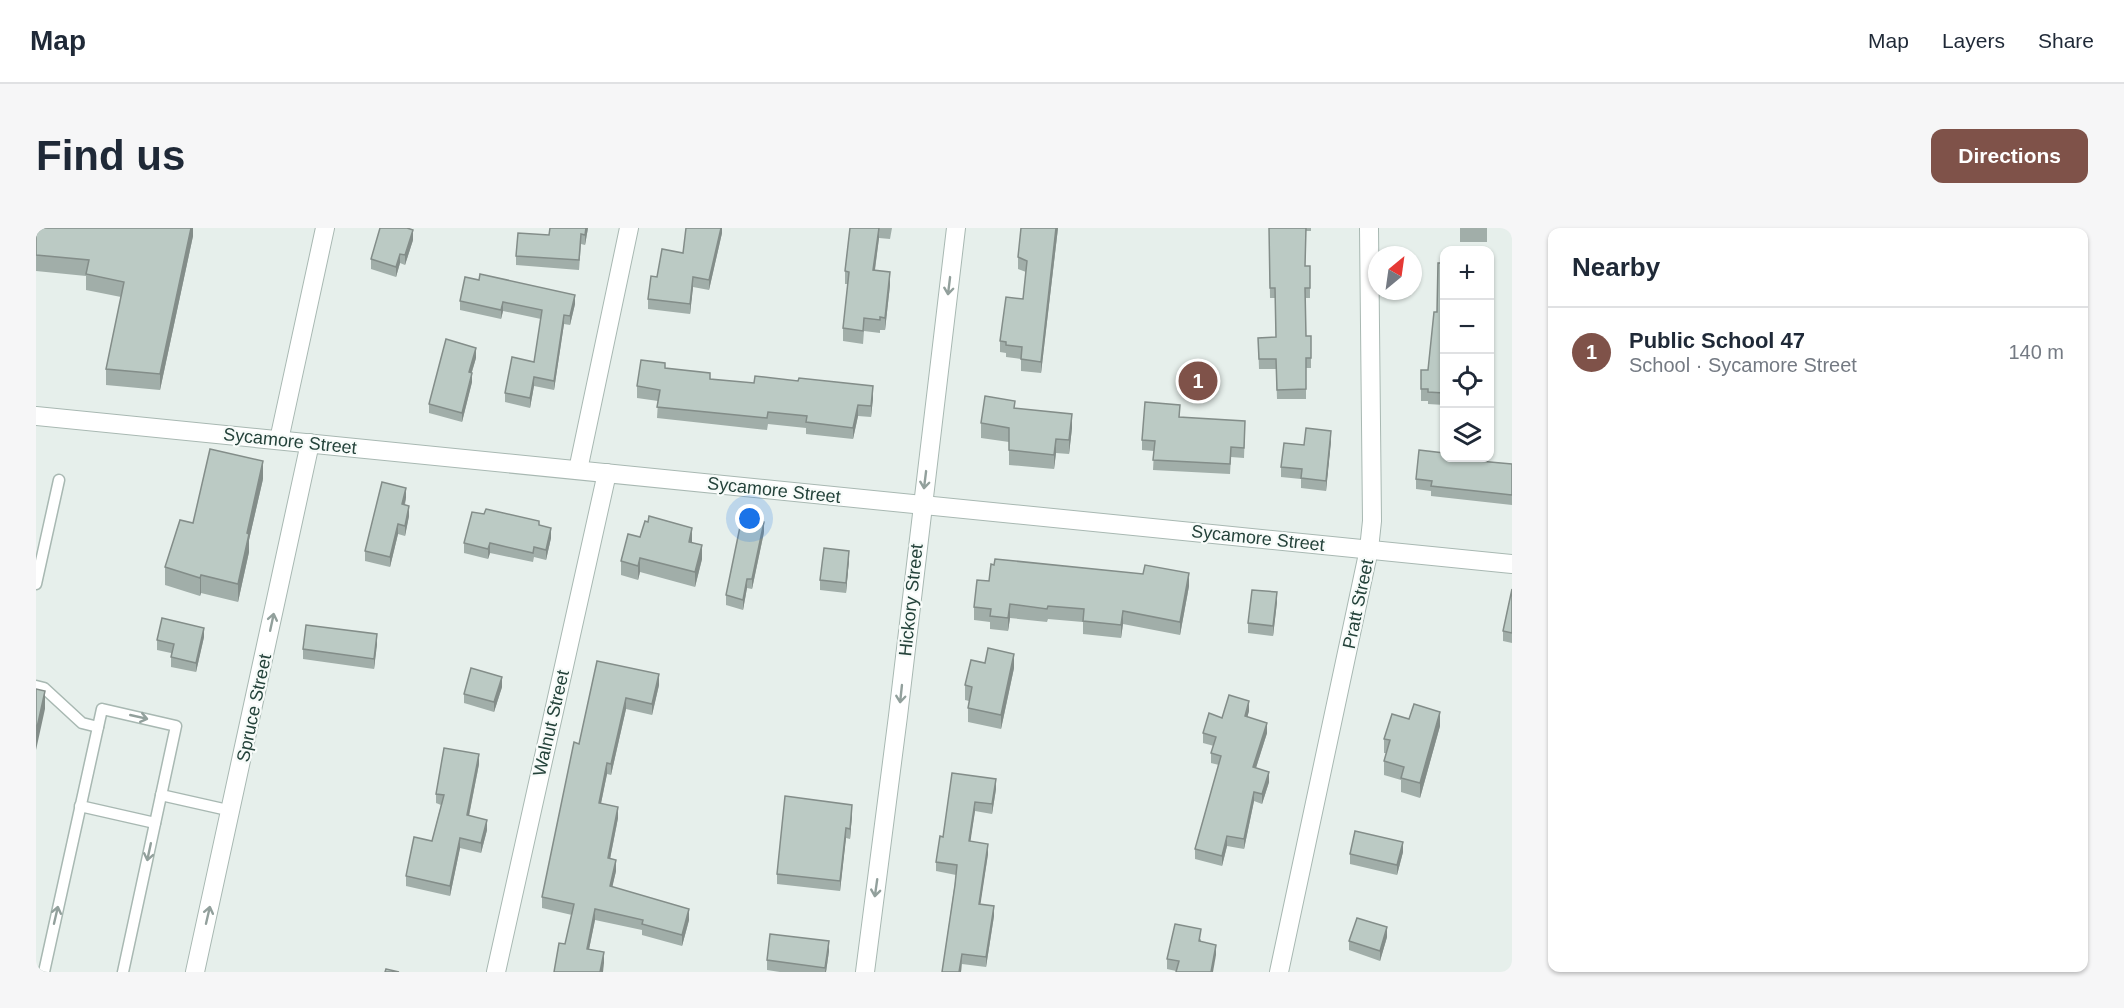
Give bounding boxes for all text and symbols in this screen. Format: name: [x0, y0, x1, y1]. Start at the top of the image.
text: Map: [30, 25, 86, 56]
text: Map: [1868, 29, 1909, 52]
text: Layers: [1942, 29, 2005, 52]
text: Share: [2038, 29, 2094, 52]
button: Directions: [1931, 129, 2088, 183]
text: Find us: [36, 132, 185, 179]
north arrow: [1368, 246, 1422, 300]
map controls: [1440, 246, 1494, 462]
button: +: [1440, 246, 1494, 300]
text: Nearby: [1572, 252, 1660, 282]
one-way arrow: [943, 276, 954, 295]
button: −: [1440, 300, 1494, 354]
text: Public School 47: [1629, 328, 1805, 353]
text: 1: [1586, 341, 1597, 363]
text: 140 m: [2008, 341, 2064, 363]
button: locate: [1440, 354, 1494, 408]
text: School · Sycamore Street: [1629, 354, 1857, 376]
pin: 1: [1178, 358, 1218, 404]
button: layers: [1440, 408, 1494, 462]
street label: Sycamore Street: [222, 424, 358, 458]
one-way arrow: [920, 469, 931, 489]
street label: Sycamore Street: [706, 473, 842, 507]
your location: [735, 504, 764, 533]
street label: Sycamore Street: [1190, 521, 1326, 555]
street label: Hickory Street: [895, 543, 927, 657]
street label: Pratt Street: [1339, 557, 1377, 651]
one-way arrow: [267, 612, 278, 632]
street label: Spruce Street: [233, 652, 275, 764]
street label: Walnut Street: [529, 668, 573, 778]
one-way arrow: [895, 684, 906, 704]
one-way arrow: [129, 712, 148, 724]
one-way arrow: [143, 842, 154, 861]
one-way arrow: [870, 877, 881, 897]
one-way arrow: [51, 906, 62, 925]
one-way arrow: [203, 906, 215, 925]

